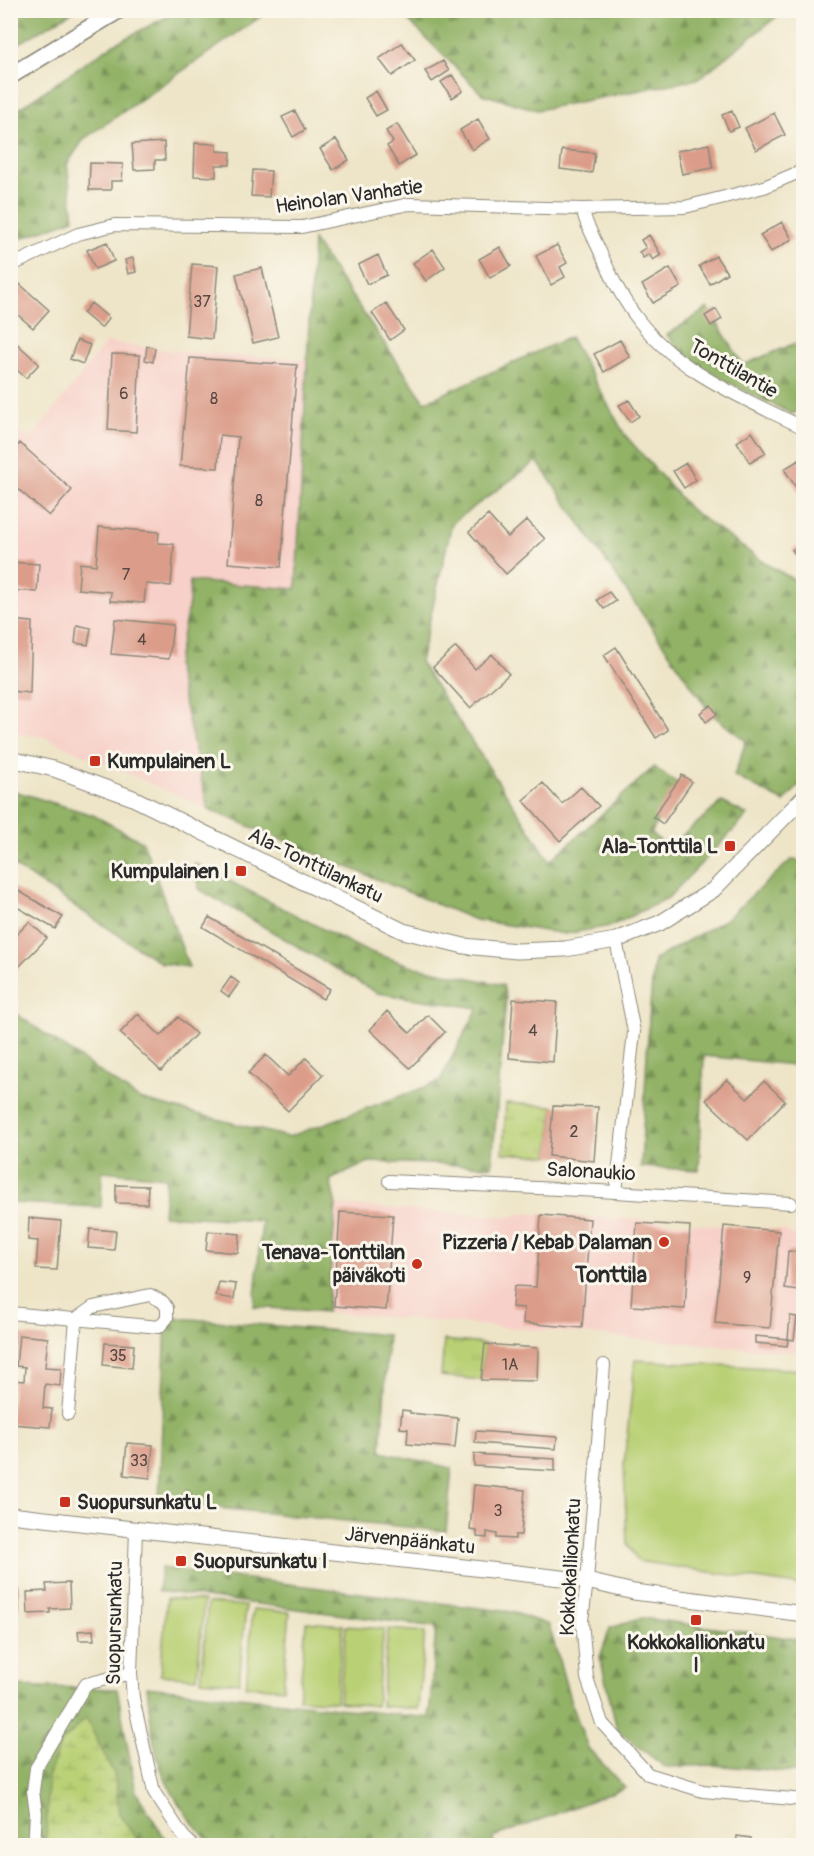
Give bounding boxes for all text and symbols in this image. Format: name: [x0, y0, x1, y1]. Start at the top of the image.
street label: Heinolan Vanhatie: [274, 174, 424, 219]
house number: 37: [193, 292, 211, 312]
street label: Tonttilantie: [685, 333, 782, 404]
house number: 6: [119, 384, 129, 404]
house number: 8: [210, 389, 218, 409]
house number: 8: [255, 491, 263, 511]
house number: 7: [122, 565, 131, 585]
house number: 4: [137, 630, 147, 650]
place label: Kumpulainen L: [107, 749, 231, 774]
marker: Kumpulainen L: [88, 754, 102, 768]
street label: Ala-Tonttilankatu: [244, 822, 387, 909]
place label: Ala-Tonttila L: [601, 834, 718, 859]
marker: Ala-Tonttila L: [723, 839, 737, 853]
place label: Kumpulainen I: [111, 859, 229, 884]
marker: Kumpulainen I: [234, 864, 248, 878]
house number: 4: [528, 1021, 538, 1041]
house number: 2: [570, 1122, 579, 1142]
street label: Salonaukio: [546, 1157, 636, 1186]
place label: Pizzeria / Kebab Dalaman: [442, 1230, 652, 1255]
marker: Pizzeria / Kebab Dalaman: [657, 1235, 671, 1249]
place label: Tenava-Tonttilan päiväkoti: [261, 1240, 405, 1288]
marker: Tenava-Tonttilan päiväkoti: [410, 1257, 424, 1271]
district label: Tonttila: [574, 1261, 647, 1289]
house number: 9: [743, 1268, 751, 1288]
house number: 35: [109, 1346, 127, 1366]
house number: 1A: [502, 1355, 518, 1375]
house number: 33: [130, 1451, 148, 1471]
place label: Suopursunkatu L: [77, 1490, 217, 1515]
marker: Suopursunkatu L: [58, 1495, 72, 1509]
street label: Kokkokallionkatu: [554, 1497, 587, 1637]
house number: 3: [494, 1501, 503, 1521]
street label: Järvenpäänkatu: [344, 1521, 476, 1560]
place label: Suopursunkatu I: [193, 1549, 327, 1574]
marker: Suopursunkatu I: [174, 1554, 188, 1568]
street label: Suopursunkatu: [101, 1561, 128, 1685]
marker: Kokkokallionkatu I: [689, 1613, 703, 1627]
place label: Kokkokallionkatu I: [627, 1630, 765, 1678]

